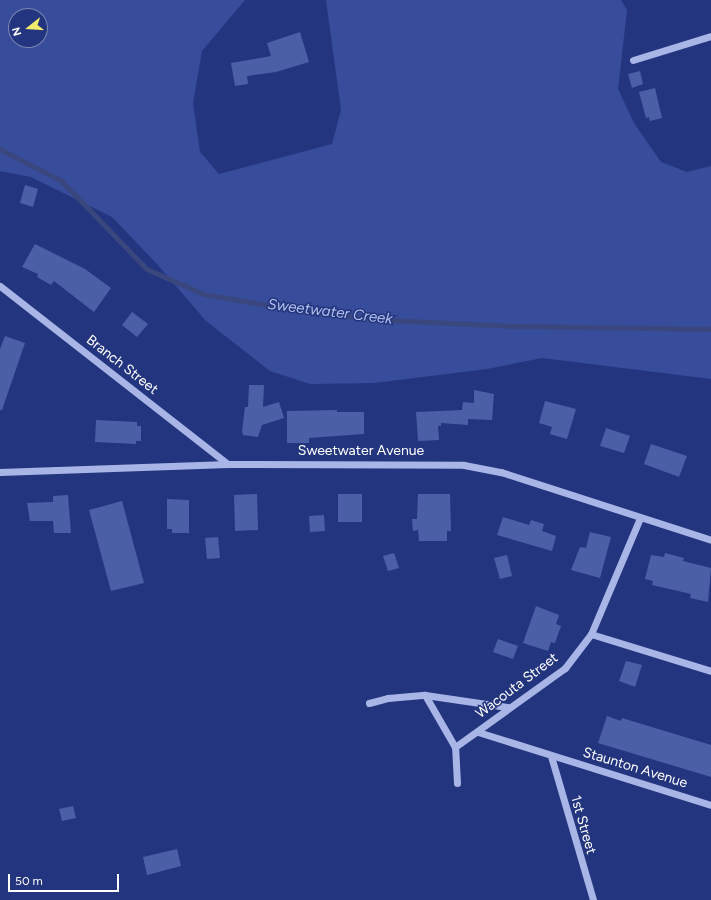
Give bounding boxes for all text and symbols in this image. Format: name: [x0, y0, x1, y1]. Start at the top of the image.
north arrow: [8, 8, 48, 48]
text: N: [10, 25, 24, 37]
water label: Sweetwater Creek: [266, 295, 394, 329]
street label: Branch Street: [83, 332, 161, 398]
street label: Sweetwater Avenue: [298, 443, 424, 459]
street label: Wacouta Street: [473, 650, 561, 722]
street label: Staunton Avenue: [581, 744, 689, 792]
street label: 1st Street: [567, 794, 599, 856]
scale bar: [10, 866, 121, 892]
text: 50 m: [15, 874, 43, 888]

